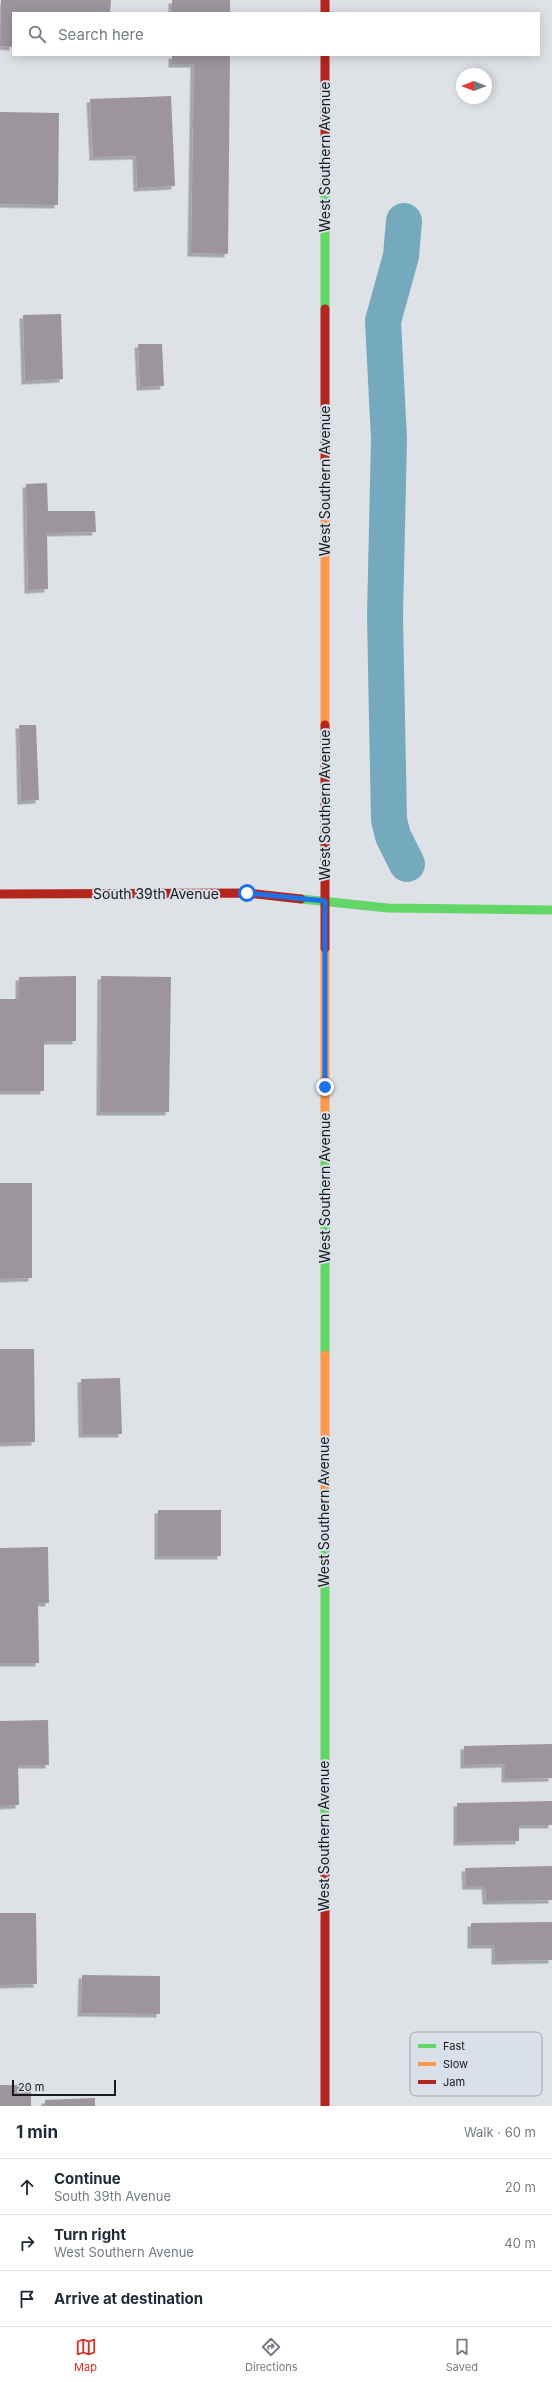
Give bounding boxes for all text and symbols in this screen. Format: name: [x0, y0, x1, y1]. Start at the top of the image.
search box: [12, 12, 540, 56]
icon: search: [26, 23, 48, 45]
text: Search here: [58, 25, 144, 44]
north arrow: [456, 68, 492, 104]
street label: West Southern Avenue: [316, 82, 333, 232]
street label: West Southern Avenue: [316, 406, 333, 556]
street label: West Southern Avenue: [316, 730, 333, 880]
route start: [238, 884, 256, 902]
street label: South 39th Avenue: [93, 885, 219, 902]
route end: [316, 1078, 334, 1096]
street label: West Southern Avenue: [316, 1113, 333, 1263]
street label: West Southern Avenue: [315, 1437, 332, 1587]
street label: West Southern Avenue: [315, 1761, 332, 1911]
legend: [410, 2032, 542, 2096]
text: Fast: [443, 2039, 465, 2053]
text: Slow: [443, 2057, 468, 2071]
text: Jam: [443, 2075, 465, 2089]
scale bar: [12, 2078, 116, 2097]
text: 20 m: [18, 2080, 44, 2094]
text: 1 min: [16, 2122, 58, 2142]
text: Walk · 60 m: [464, 2124, 536, 2140]
text: Continue: [54, 2169, 121, 2188]
icon: ahead: [16, 2176, 38, 2198]
text: 20 m: [505, 2179, 536, 2195]
text: South 39th Avenue: [54, 2188, 171, 2204]
text: Turn right: [54, 2225, 126, 2244]
icon: right: [16, 2232, 38, 2254]
text: 40 m: [504, 2235, 536, 2251]
text: West Southern Avenue: [54, 2244, 194, 2260]
icon: arrive: [16, 2288, 38, 2310]
text: Arrive at destination: [54, 2289, 203, 2308]
tab: Map: [74, 2336, 97, 2374]
tab: Directions: [245, 2336, 298, 2374]
tab: Saved: [446, 2336, 478, 2374]

